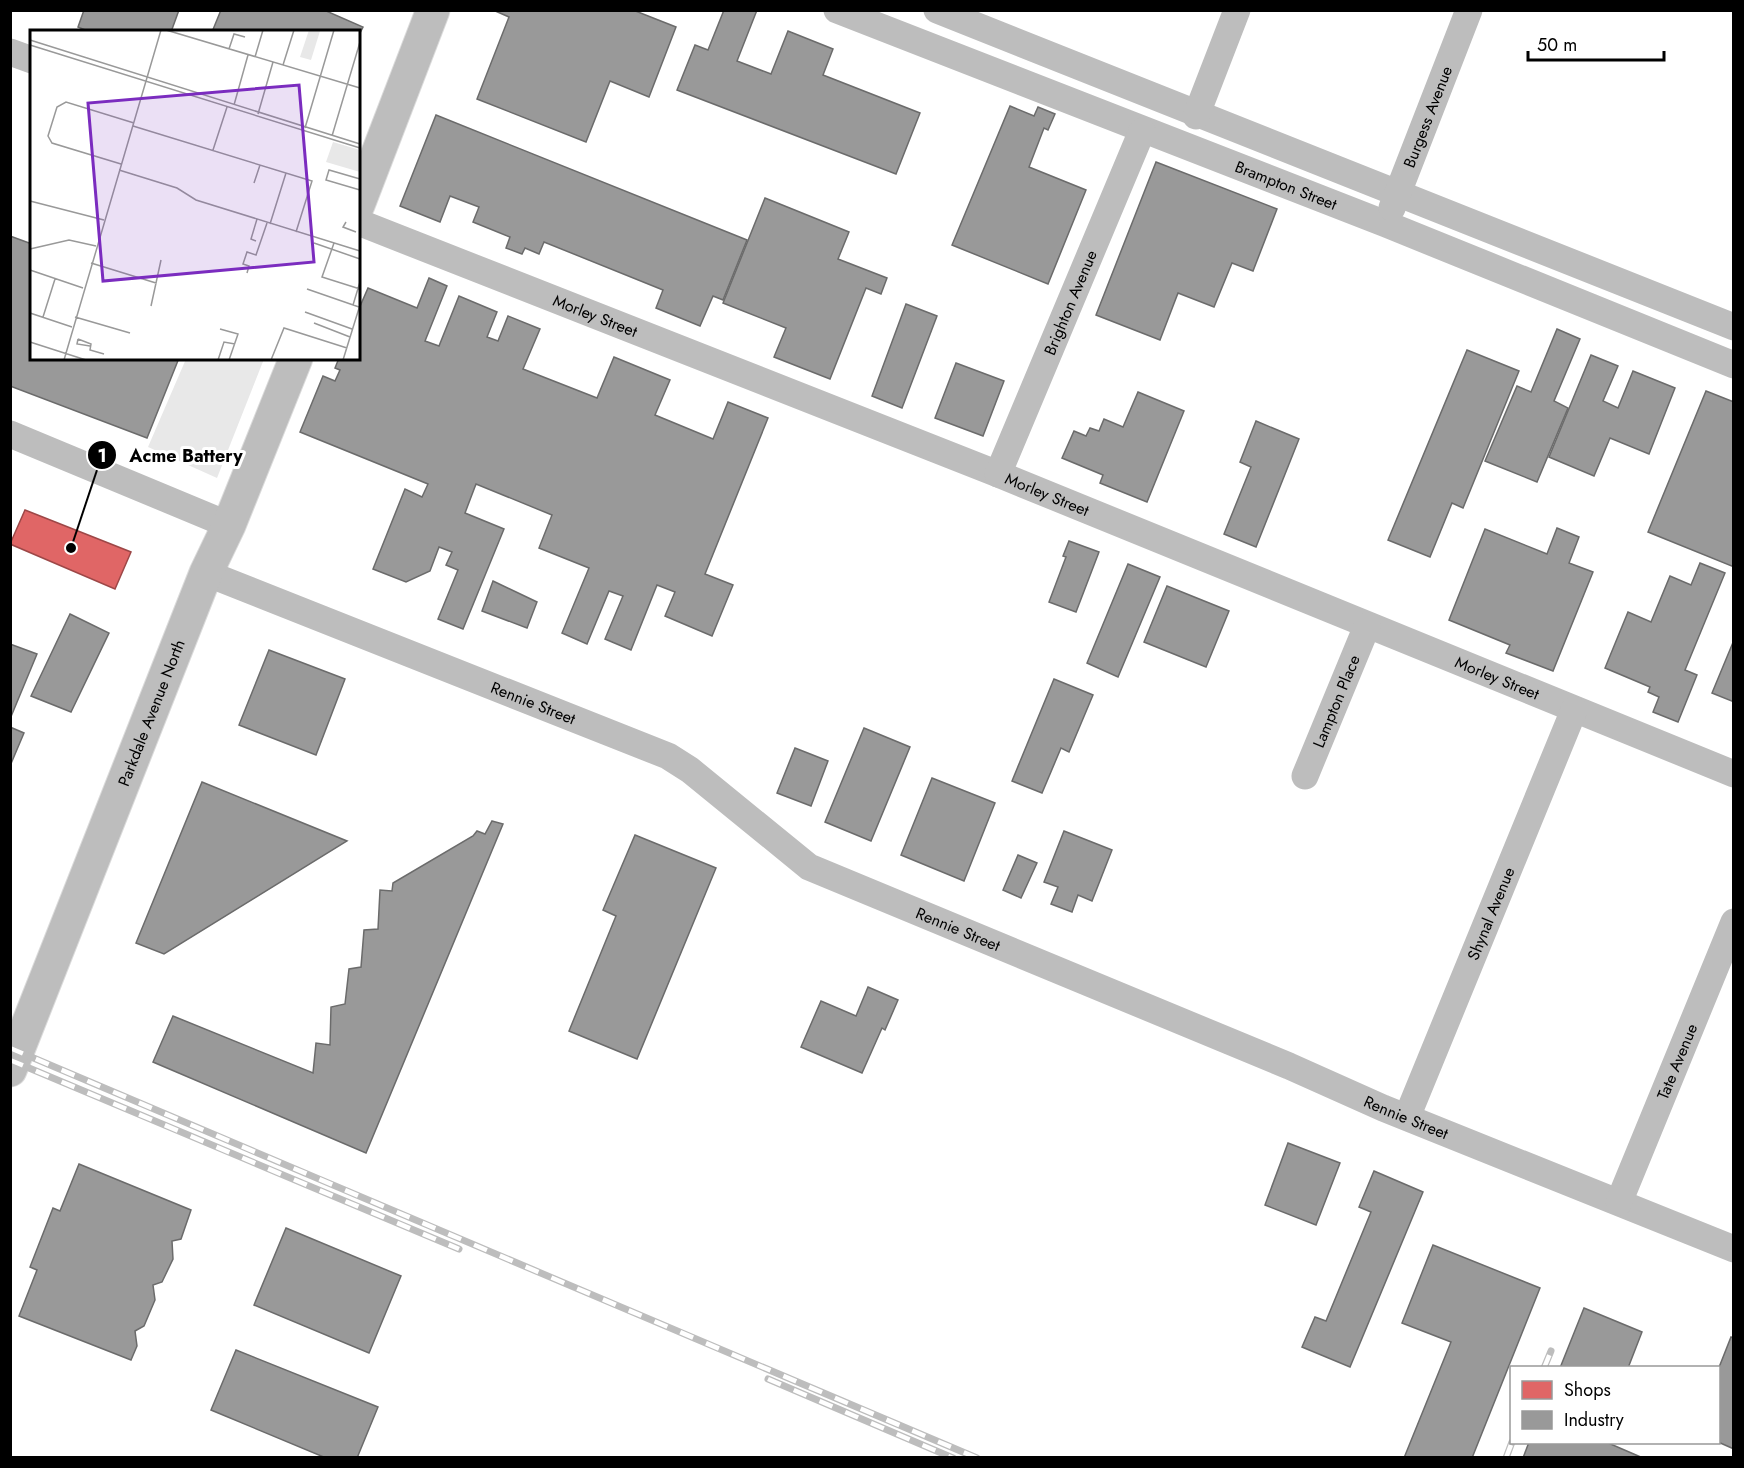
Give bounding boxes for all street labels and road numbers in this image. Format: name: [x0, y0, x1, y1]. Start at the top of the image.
street label: Burgess Avenue: [1397, 62, 1458, 171]
street label: Brampton Street: [1232, 155, 1341, 215]
street label: Brighton Avenue: [1038, 246, 1102, 359]
street label: Morley Street: [550, 288, 641, 342]
street label: Morley Street: [1002, 467, 1093, 522]
street label: Parkdale Avenue North: [112, 636, 190, 789]
street label: Morley Street: [1452, 650, 1543, 705]
street label: Lampton Place: [1307, 651, 1365, 751]
street label: Rennie Street: [487, 675, 579, 730]
street label: Shynal Avenue: [1461, 863, 1520, 963]
street label: Rennie Street: [912, 901, 1004, 957]
street label: Tate Avenue: [1651, 1020, 1703, 1103]
street label: Rennie Street: [1360, 1089, 1452, 1145]

